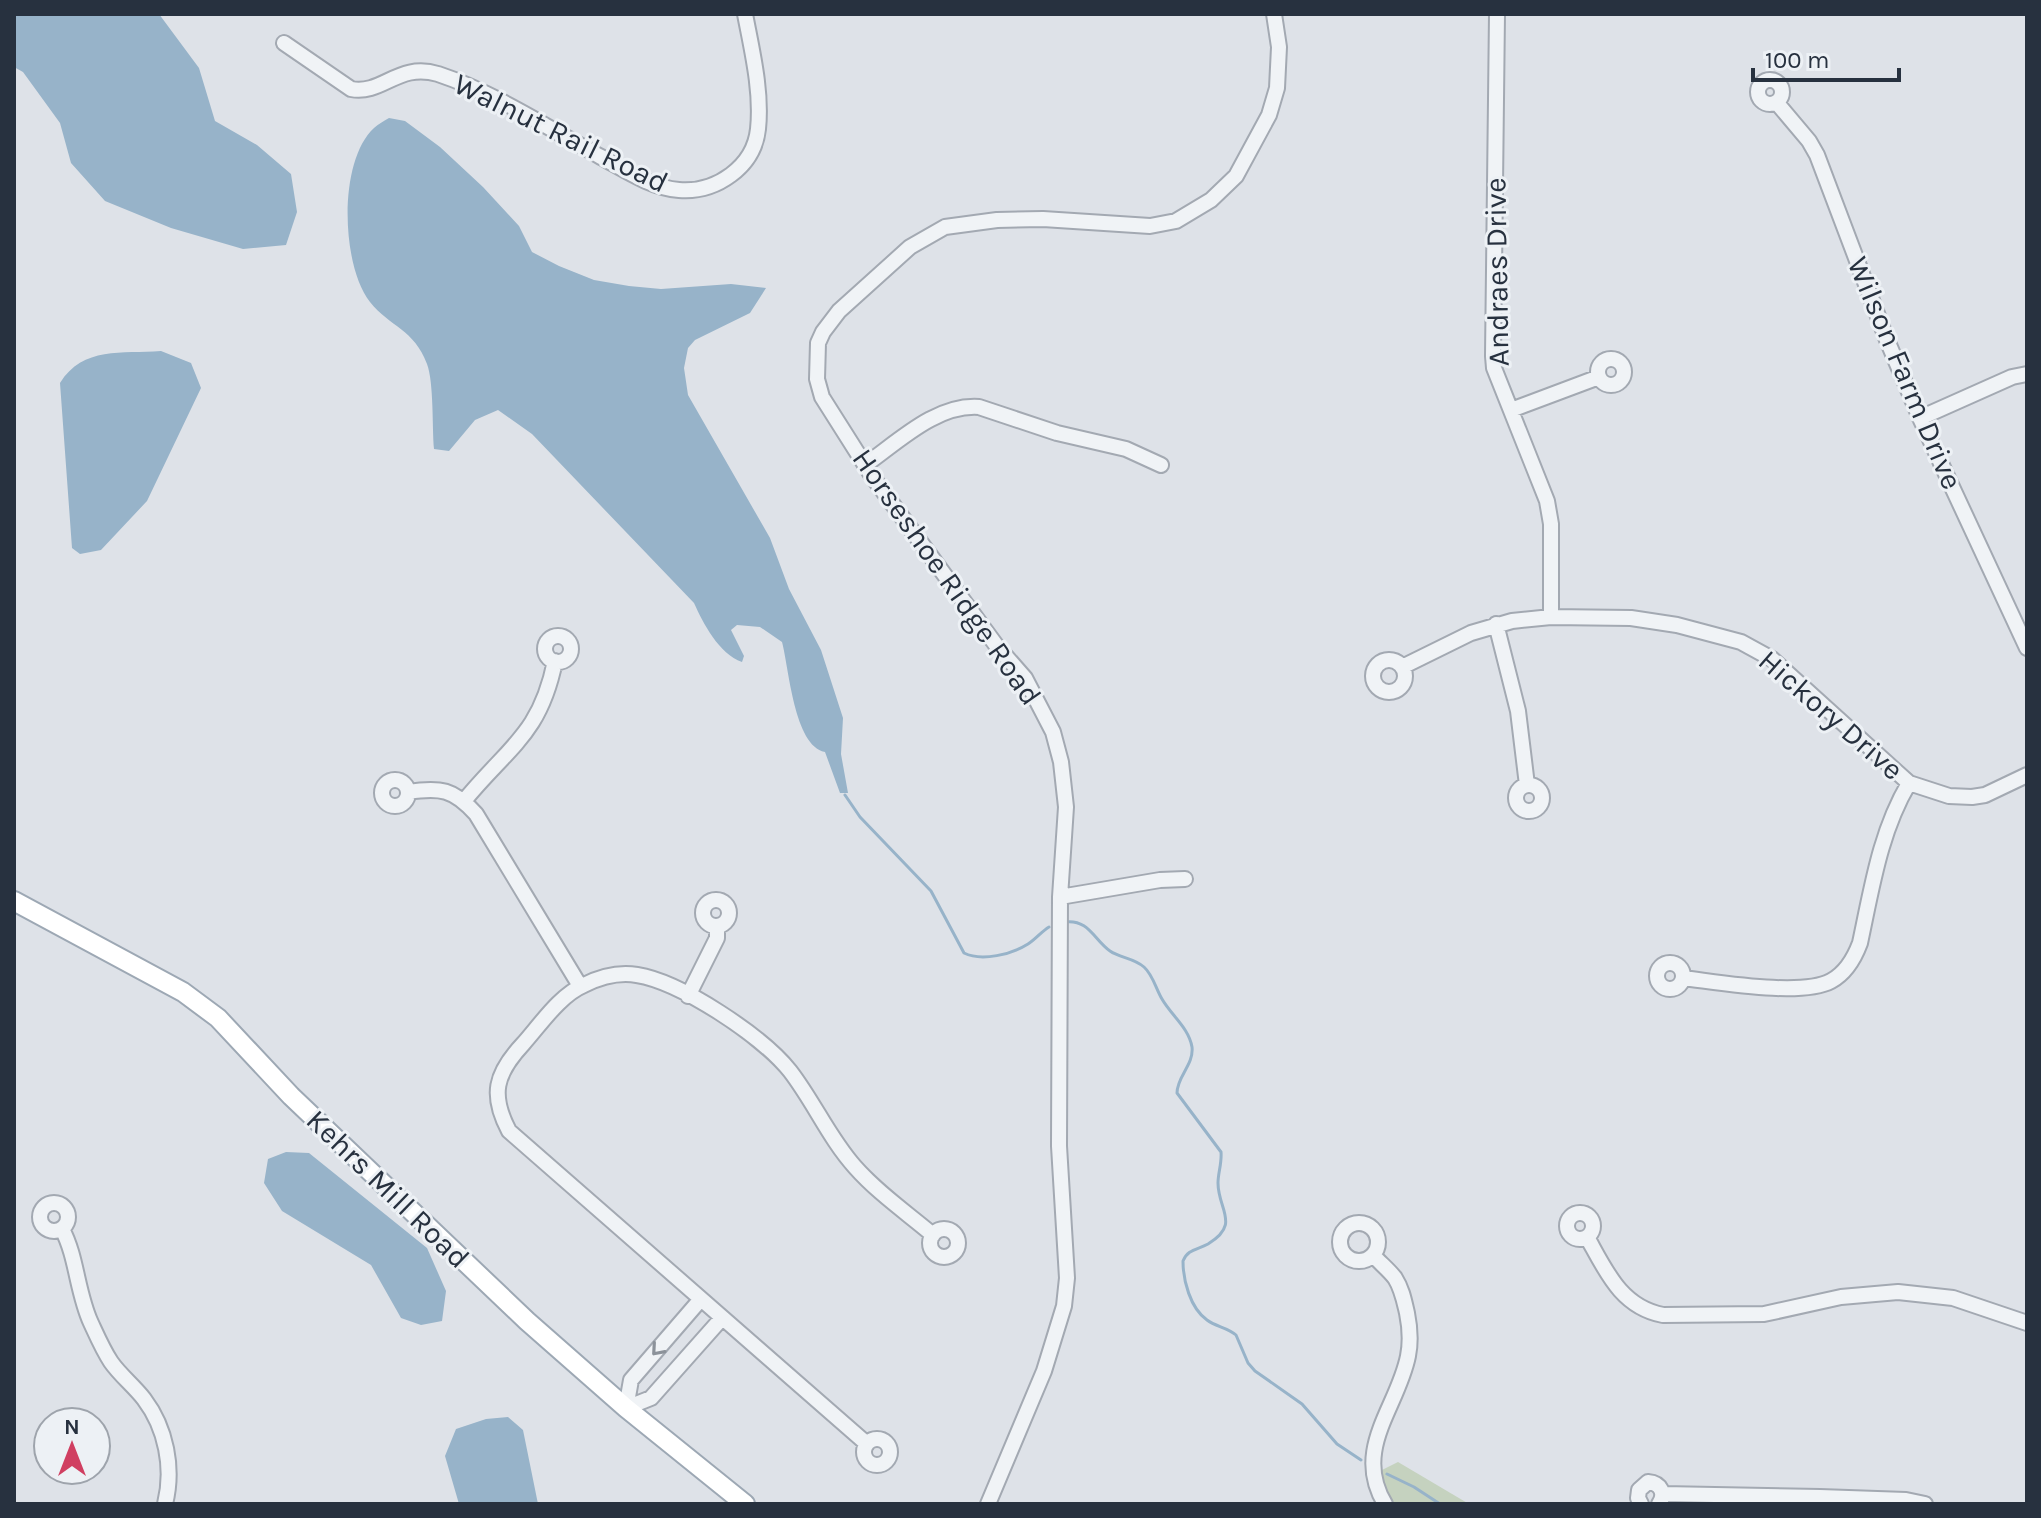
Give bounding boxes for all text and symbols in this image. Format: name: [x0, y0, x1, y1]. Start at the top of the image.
scale bar: [1753, 32, 1899, 82]
text: 100 m: [1765, 46, 1830, 74]
street label: Walnut Rail Road: [448, 66, 674, 200]
street label: Andraes Drive: [1477, 177, 1517, 367]
street label: Wilson Farm Drive: [1840, 251, 1970, 495]
street label: Horseshoe Ridge Road: [845, 442, 1049, 712]
street label: Hickory Drive: [1751, 642, 1911, 788]
street label: Kehrs Mill Road: [299, 1102, 477, 1276]
one-way arrow: [652, 1341, 666, 1356]
north arrow: [32, 1406, 112, 1486]
text: N: [64, 1414, 80, 1440]

